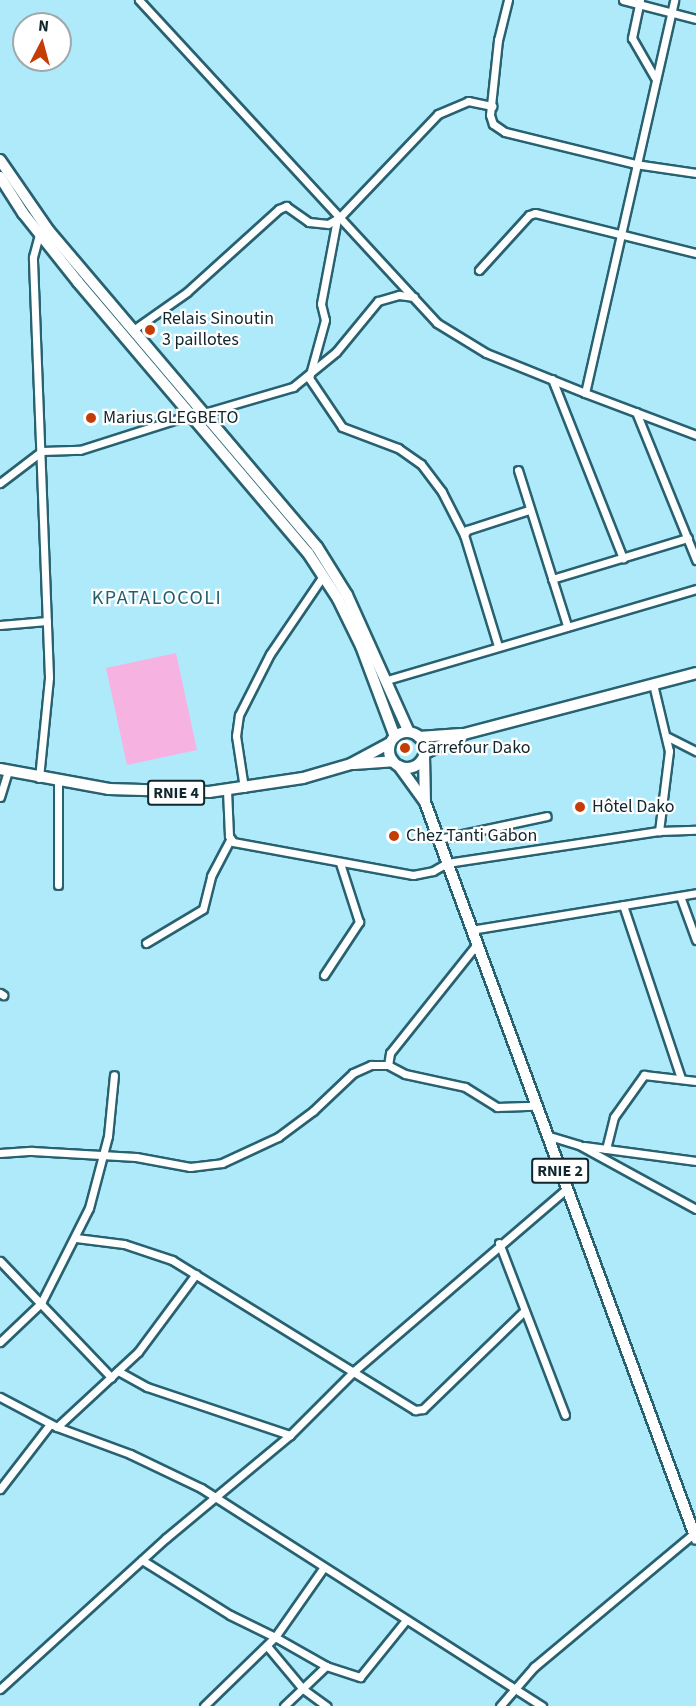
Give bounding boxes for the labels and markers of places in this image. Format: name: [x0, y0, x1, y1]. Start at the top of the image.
place label: Relais Sinoutin 3 paillotes: [162, 309, 274, 352]
marker: Relais Sinoutin 3 paillotes: [143, 323, 157, 337]
place label: Marius GLEGBETO: [103, 407, 238, 429]
marker: Marius GLEGBETO: [84, 411, 98, 425]
place label: Carrefour Dako: [417, 737, 531, 759]
marker: Carrefour Dako: [398, 741, 412, 755]
place label: Hôtel Dako: [592, 796, 675, 818]
marker: Hôtel Dako: [573, 800, 587, 814]
place label: Chez Tanti Gabon: [406, 825, 537, 847]
marker: Chez Tanti Gabon: [387, 829, 401, 843]

